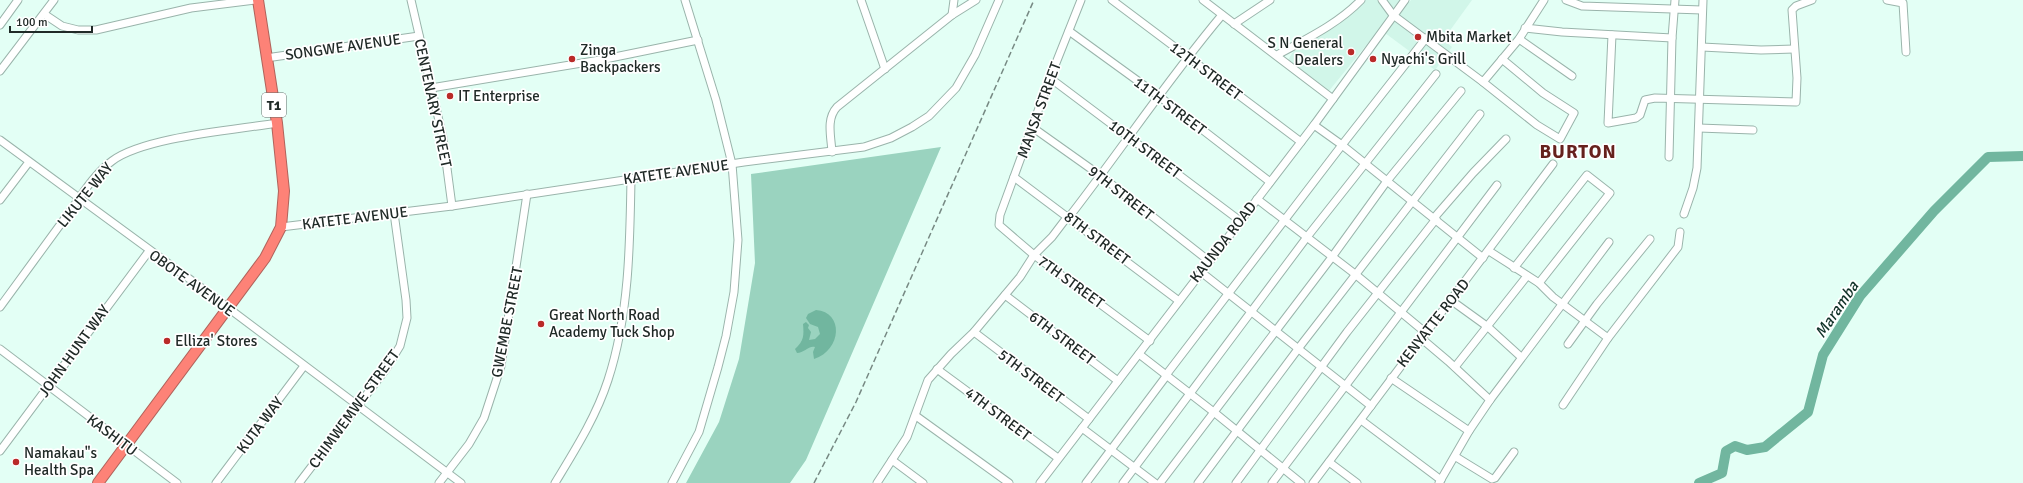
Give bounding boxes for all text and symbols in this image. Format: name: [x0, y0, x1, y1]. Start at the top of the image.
scale bar: [10, 8, 92, 34]
text: 100 m: [16, 15, 48, 30]
place label: Mbita Market: [1426, 28, 1511, 46]
street label: SONGWE AVENUE: [284, 30, 402, 64]
marker: Mbita Market: [1413, 32, 1423, 42]
place label: S N General Dealers: [1268, 34, 1343, 69]
street label: CENTENARY STREET: [411, 37, 456, 170]
street label: 12TH STREET: [1166, 38, 1246, 104]
place label: Zinga Backpackers: [580, 41, 661, 76]
marker: S N General Dealers: [1346, 47, 1356, 57]
place label: Nyachi's Grill: [1381, 50, 1466, 68]
marker: Zinga Backpackers: [567, 54, 577, 64]
marker: Nyachi's Grill: [1368, 54, 1378, 64]
street label: MANSA STREET: [1013, 59, 1065, 161]
street label: 11TH STREET: [1130, 73, 1210, 139]
place label: IT Enterprise: [458, 87, 540, 105]
marker: IT Enterprise: [445, 91, 455, 101]
road number: T1: [262, 93, 286, 117]
street label: 10TH STREET: [1105, 116, 1185, 182]
district label: BURTON: [1539, 140, 1617, 164]
street label: KATETE AVENUE: [622, 156, 730, 188]
street label: LIKUTE WAY: [53, 159, 117, 231]
street label: 9TH STREET: [1085, 162, 1158, 224]
street label: KAUNDA ROAD: [1186, 198, 1260, 286]
street label: KATETE AVENUE: [301, 203, 409, 233]
street label: 8TH STREET: [1061, 207, 1134, 269]
street label: OBOTE AVENUE: [146, 246, 238, 320]
street label: 7TH STREET: [1034, 252, 1108, 312]
street label: GWEMBE STREET: [487, 264, 527, 379]
street label: KENYATTE ROAD: [1393, 275, 1473, 371]
water label: Maramba: [1811, 277, 1864, 342]
street label: JOHN HUNT WAY: [35, 301, 114, 401]
place label: Great North Road Academy Tuck Shop: [549, 306, 675, 341]
street label: 6TH STREET: [1026, 307, 1099, 369]
marker: Great North Road Academy Tuck Shop: [536, 319, 546, 329]
place label: Elliza' Stores: [175, 332, 258, 350]
marker: Elliza' Stores: [162, 336, 172, 346]
street label: 5TH STREET: [995, 345, 1068, 407]
street label: CHIMWEMWE STREET: [305, 346, 403, 472]
street label: 4TH STREET: [962, 383, 1035, 445]
street label: KUTA WAY: [233, 393, 287, 457]
street label: KASHITU: [83, 410, 141, 460]
place label: Namakau"s Health Spa: [24, 444, 97, 479]
marker: Namakau"s Health Spa: [11, 457, 21, 467]

